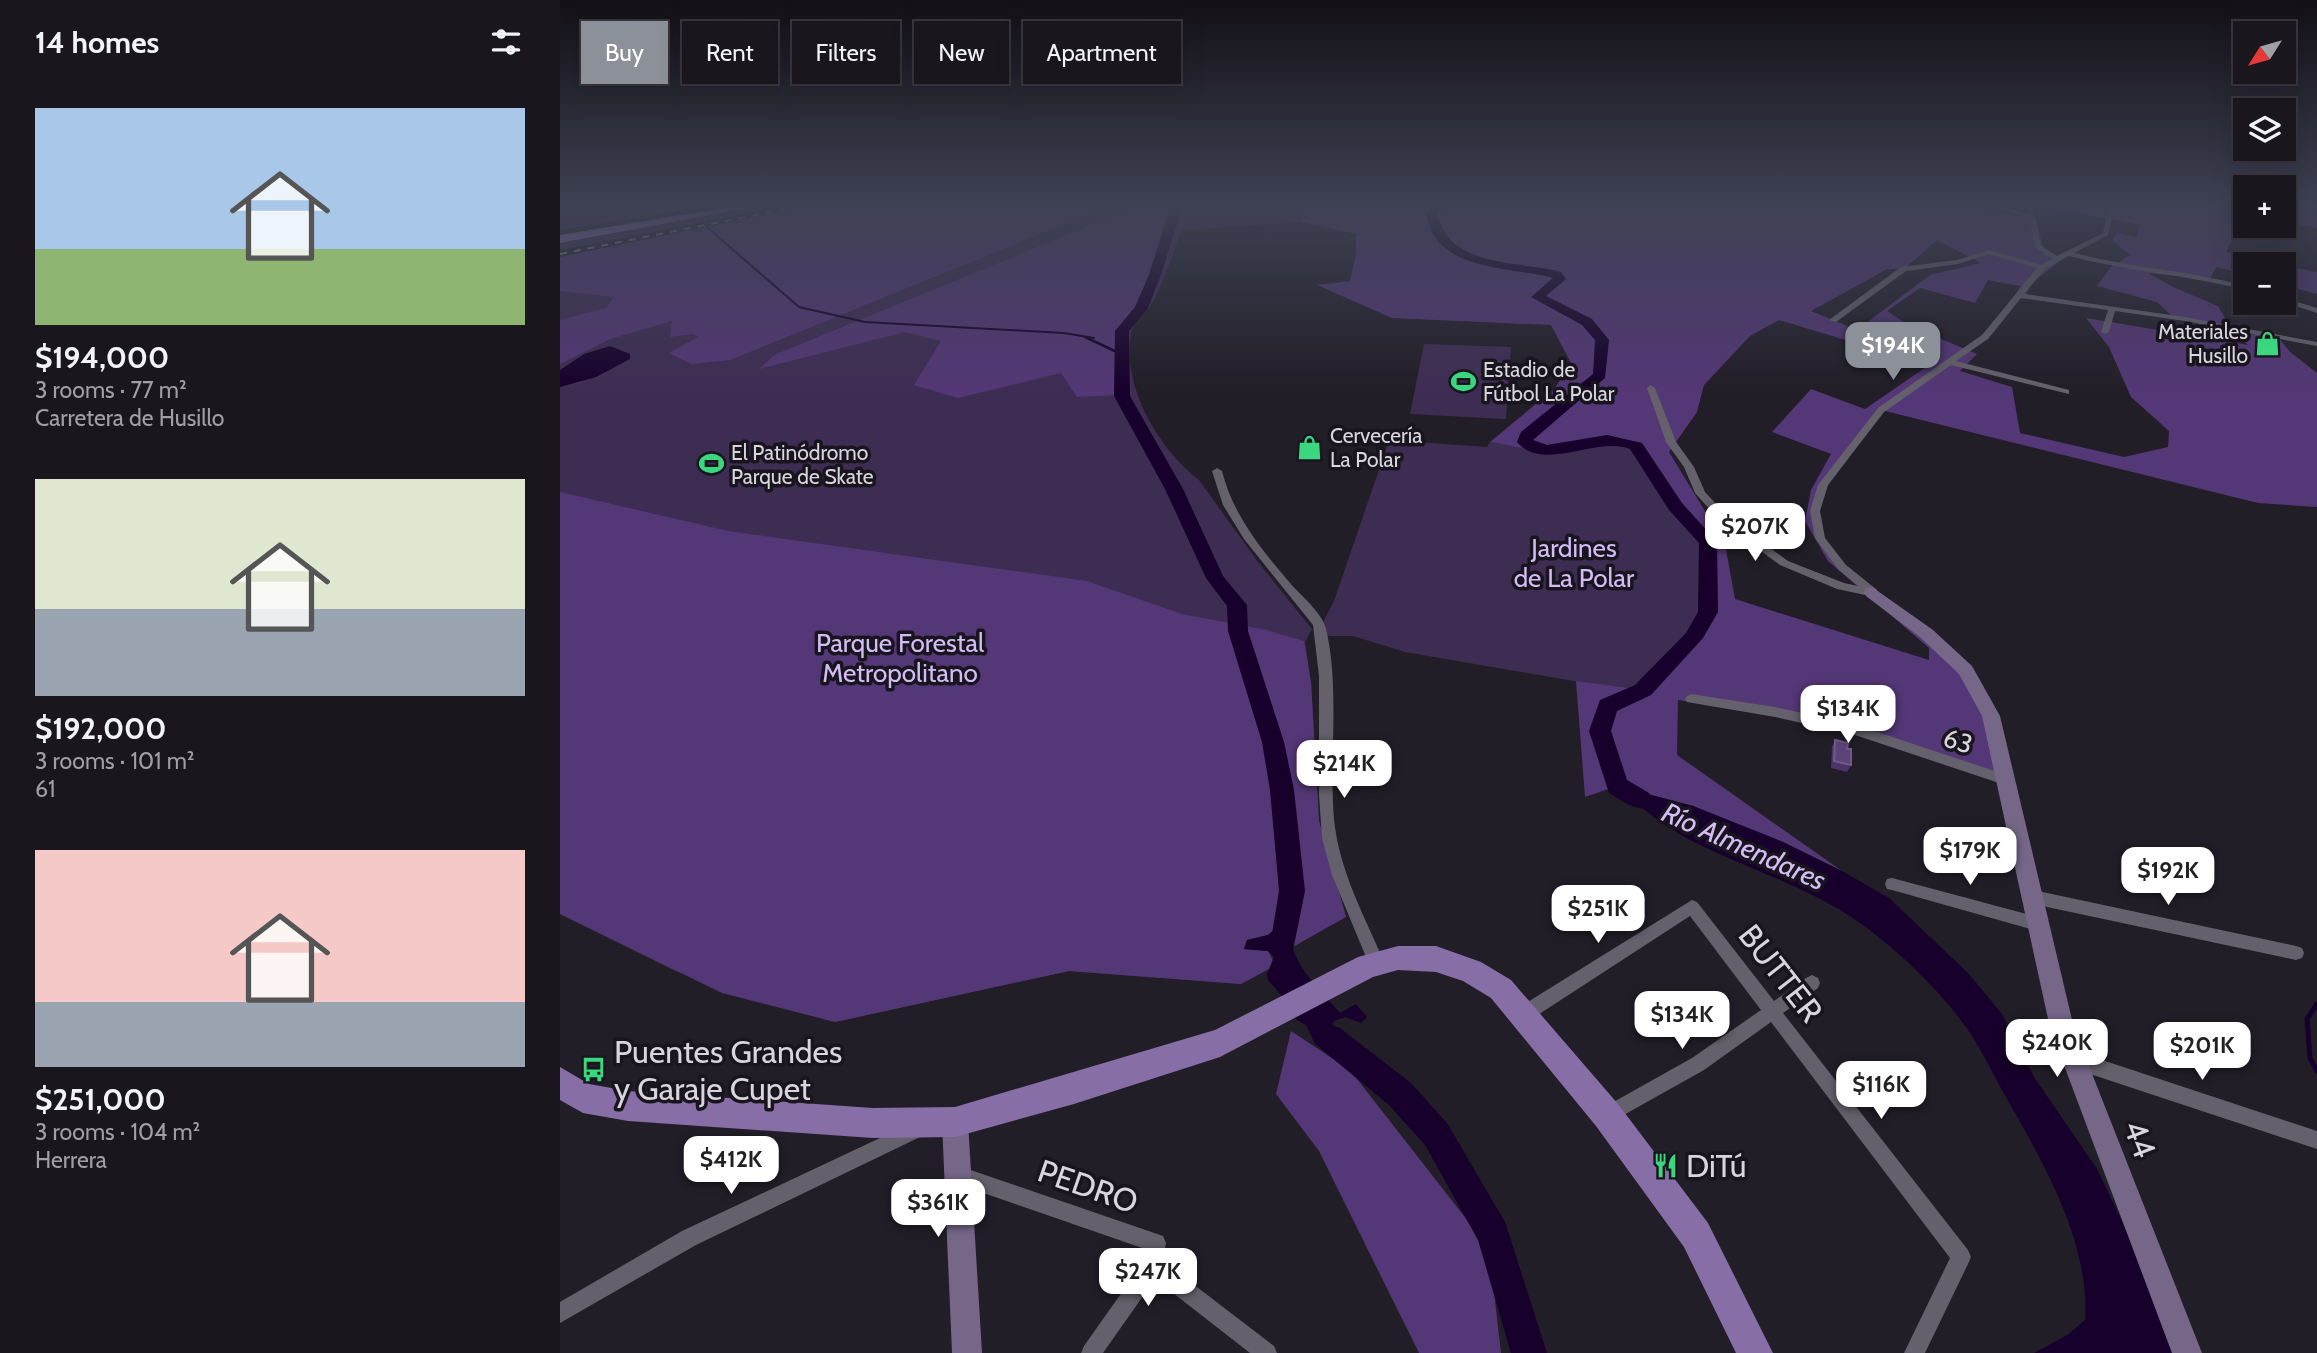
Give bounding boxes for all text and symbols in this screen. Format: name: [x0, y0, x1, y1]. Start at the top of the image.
chip: Buy: [581, 21, 668, 84]
chip: Rent: [682, 21, 778, 84]
chip: Filters: [792, 21, 900, 84]
chip: New: [914, 21, 1009, 84]
chip: Apartment: [1023, 21, 1181, 84]
north arrow: [2233, 21, 2296, 84]
map controls: [2233, 21, 2296, 315]
icon: filters: [487, 23, 525, 61]
text: 14 homes: [35, 24, 159, 61]
button: layers: [2233, 98, 2296, 161]
icon: home: [217, 153, 343, 279]
button: +: [2233, 175, 2296, 238]
button: −: [2233, 252, 2296, 315]
place label: Materiales Husillo: [2158, 319, 2248, 368]
pin: $194K: [1844, 322, 1942, 382]
shop icon: Materiales Husillo: [2254, 329, 2282, 357]
text: $194K: [1861, 331, 1925, 359]
text: $194,000: [35, 339, 169, 376]
place label: Estadio de Fútbol La Polar: [1483, 357, 1615, 406]
sports icon: Estadio de Fútbol La Polar: [1449, 367, 1477, 395]
text: 3 rooms · 77 m²: [35, 376, 187, 404]
text: Carretera de Husillo: [35, 404, 225, 432]
place label: Cervecería La Polar: [1330, 423, 1422, 472]
shop icon: Cervecería La Polar: [1296, 433, 1324, 461]
place label: El Patinódromo Parque de Skate: [731, 440, 874, 489]
sports icon: El Patinódromo Parque de Skate: [697, 450, 725, 478]
pin: $207K: [1706, 504, 1804, 563]
text: $207K: [1721, 512, 1789, 540]
icon: home: [217, 524, 343, 650]
park label: Jardines de La Polar: [1514, 532, 1635, 594]
park label: Parque Forestal Metropolitano: [816, 627, 984, 689]
pin: $134K: [1799, 686, 1897, 745]
text: $134K: [1817, 694, 1879, 722]
text: $192,000: [35, 710, 166, 747]
street label: 63: [1940, 721, 1976, 761]
pin: $214K: [1295, 740, 1393, 800]
text: 3 rooms · 101 m²: [35, 747, 194, 775]
text: $214K: [1313, 749, 1375, 777]
text: 61: [35, 775, 55, 803]
water label: Río Almendares: [1657, 795, 1831, 897]
pin: $179K: [1921, 828, 2019, 887]
text: $179K: [1940, 836, 2000, 864]
pin: $192K: [2119, 848, 2217, 907]
text: $192K: [2137, 856, 2199, 884]
pin: $251K: [1549, 886, 1647, 945]
text: $251K: [1568, 894, 1628, 922]
icon: home: [217, 895, 343, 1021]
street label: BUTTER: [1731, 916, 1831, 1030]
pin: $134K: [1633, 992, 1731, 1051]
text: $134K: [1651, 1000, 1713, 1028]
pin: $240K: [2008, 1020, 2106, 1079]
pin: $201K: [2153, 1023, 2251, 1082]
text: $240K: [2022, 1028, 2092, 1056]
text: $201K: [2170, 1031, 2234, 1059]
place label: Puentes Grandes y Garaje Cupet: [614, 1032, 842, 1108]
bus stop icon: Puentes Grandes y Garaje Cupet: [580, 1055, 608, 1083]
pin: $116K: [1832, 1062, 1930, 1121]
text: $116K: [1852, 1070, 1910, 1098]
text: $251,000: [35, 1081, 166, 1118]
street label: 44: [2115, 1115, 2165, 1163]
text: 3 rooms · 104 m²: [35, 1118, 200, 1146]
pin: $412K: [682, 1136, 780, 1196]
text: $412K: [700, 1145, 762, 1173]
text: Herrera: [35, 1146, 107, 1174]
place label: DiTú: [1686, 1146, 1746, 1185]
street label: PEDRO: [1033, 1151, 1143, 1221]
restaurant icon: DiTú: [1652, 1151, 1680, 1179]
pin: $361K: [889, 1180, 987, 1239]
text: $361K: [907, 1188, 969, 1216]
pin: $247K: [1099, 1248, 1197, 1308]
text: $247K: [1115, 1257, 1181, 1285]

